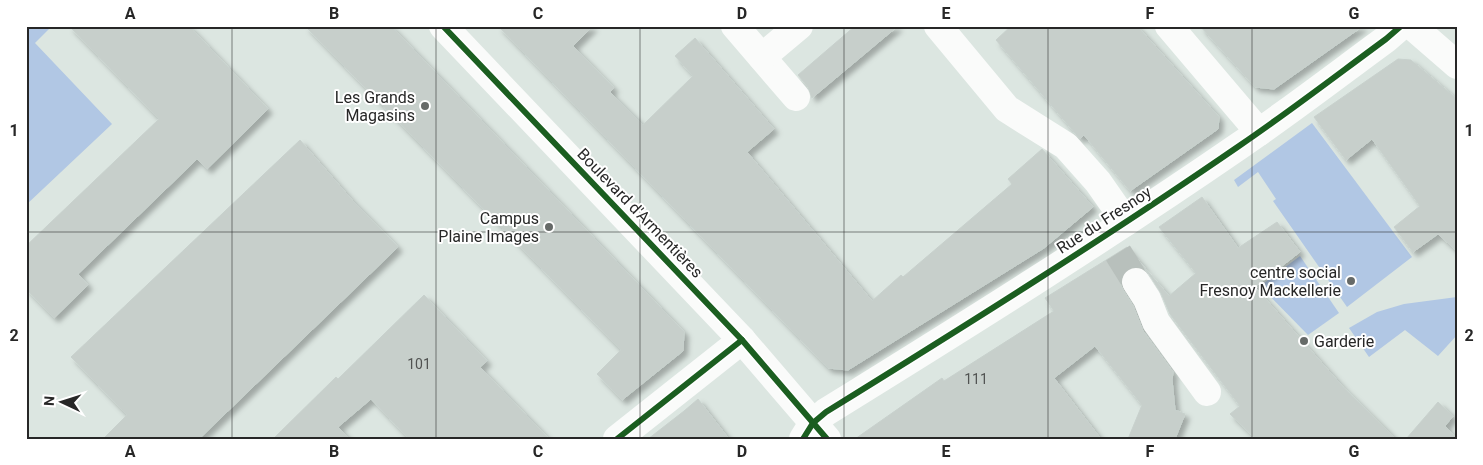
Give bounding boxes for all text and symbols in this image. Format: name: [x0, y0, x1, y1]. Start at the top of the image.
text: A: [125, 4, 136, 23]
text: B: [329, 4, 339, 23]
text: C: [533, 4, 543, 23]
text: D: [737, 4, 747, 23]
text: E: [942, 4, 951, 23]
text: F: [1146, 4, 1155, 23]
text: G: [1349, 4, 1360, 23]
place label: Les Grands Magasins: [335, 88, 415, 125]
marker: Les Grands Magasins: [419, 100, 431, 112]
text: 1: [9, 121, 19, 140]
text: 1: [1464, 121, 1474, 140]
street label: Boulevard d'Armentières: [573, 144, 707, 282]
street label: Rue du Fresnoy: [1053, 182, 1155, 258]
place label: Campus Plaine Images: [438, 209, 539, 246]
marker: Campus Plaine Images: [543, 221, 555, 233]
place label: centre social Fresnoy Mackellerie: [1199, 263, 1341, 300]
marker: centre social Fresnoy Mackellerie: [1345, 275, 1357, 287]
text: 2: [9, 326, 19, 345]
text: 2: [1464, 326, 1474, 345]
place label: Garderie: [1314, 332, 1374, 351]
marker: Garderie: [1298, 335, 1310, 347]
house number: 101: [407, 356, 431, 372]
house number: 111: [964, 371, 988, 387]
north arrow: [38, 378, 88, 428]
text: N: [41, 396, 57, 407]
text: A: [125, 442, 136, 461]
text: B: [329, 442, 339, 461]
text: C: [533, 442, 543, 461]
text: D: [737, 442, 747, 461]
text: E: [942, 442, 951, 461]
text: F: [1146, 442, 1155, 461]
text: G: [1349, 442, 1360, 461]

